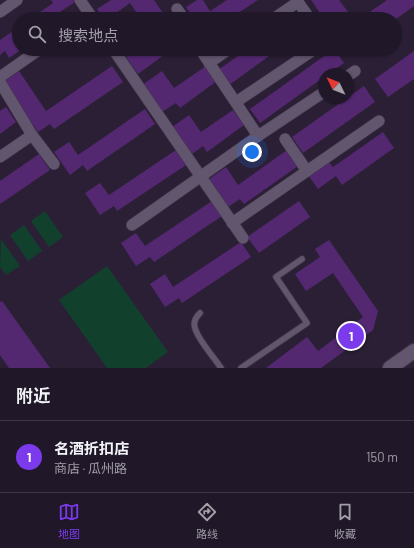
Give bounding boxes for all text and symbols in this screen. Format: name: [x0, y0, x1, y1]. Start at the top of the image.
search box: [12, 12, 402, 56]
icon: search: [26, 23, 48, 45]
text: 搜索地点: [58, 26, 118, 44]
north arrow: [318, 68, 354, 104]
your location: [242, 142, 262, 162]
pin: 1: [338, 321, 364, 351]
text: 附近: [16, 385, 50, 405]
text: 名酒折扣店: [54, 439, 129, 457]
text: 1: [27, 449, 31, 465]
text: 150 m: [366, 449, 398, 465]
text: 商店 · 瓜州路: [54, 460, 127, 476]
tab: 地图: [58, 501, 80, 541]
tab: 路线: [196, 501, 218, 541]
tab: 收藏: [334, 501, 356, 541]

